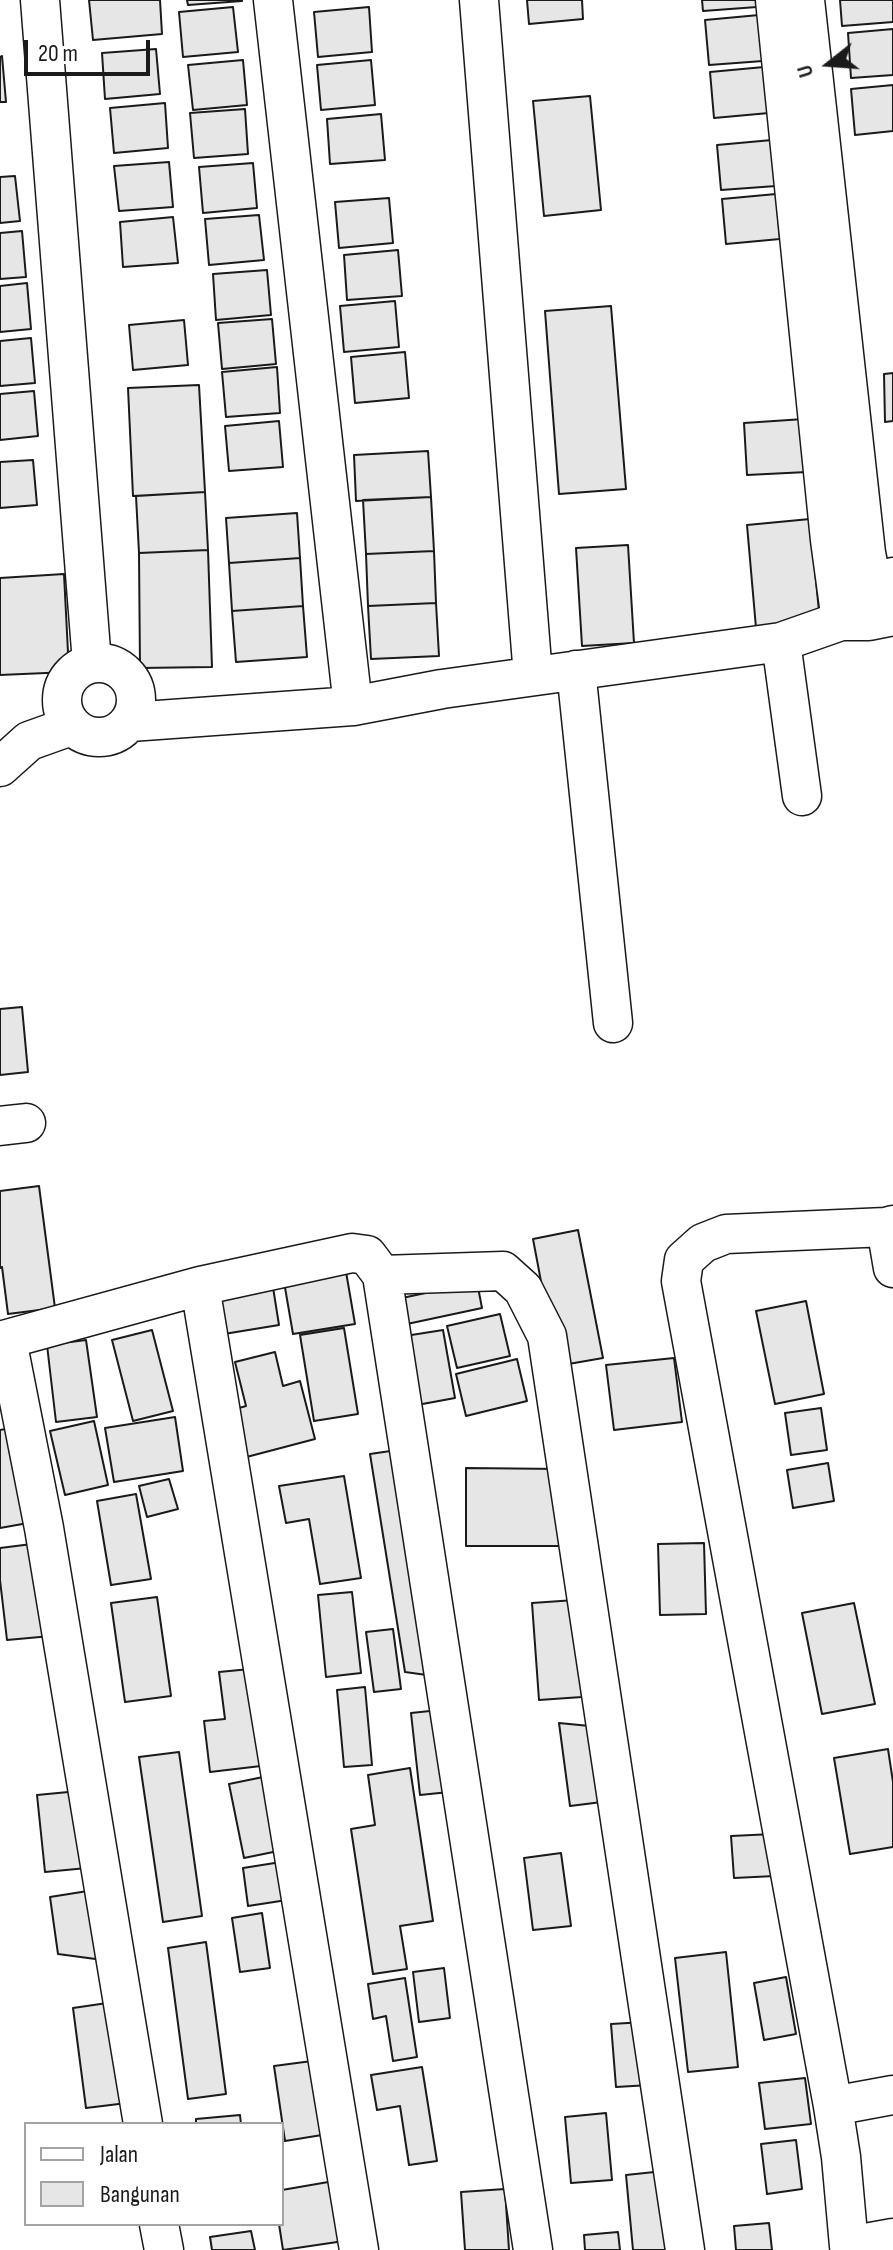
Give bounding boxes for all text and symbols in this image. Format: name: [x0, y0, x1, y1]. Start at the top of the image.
scale bar: [28, 24, 154, 74]
north arrow: [789, 24, 869, 104]
text: 20 m: [38, 39, 78, 68]
text: U: [791, 62, 820, 81]
legend: [24, 2122, 284, 2226]
text: Jalan: [100, 2140, 138, 2169]
text: Bangunan: [100, 2180, 180, 2209]

